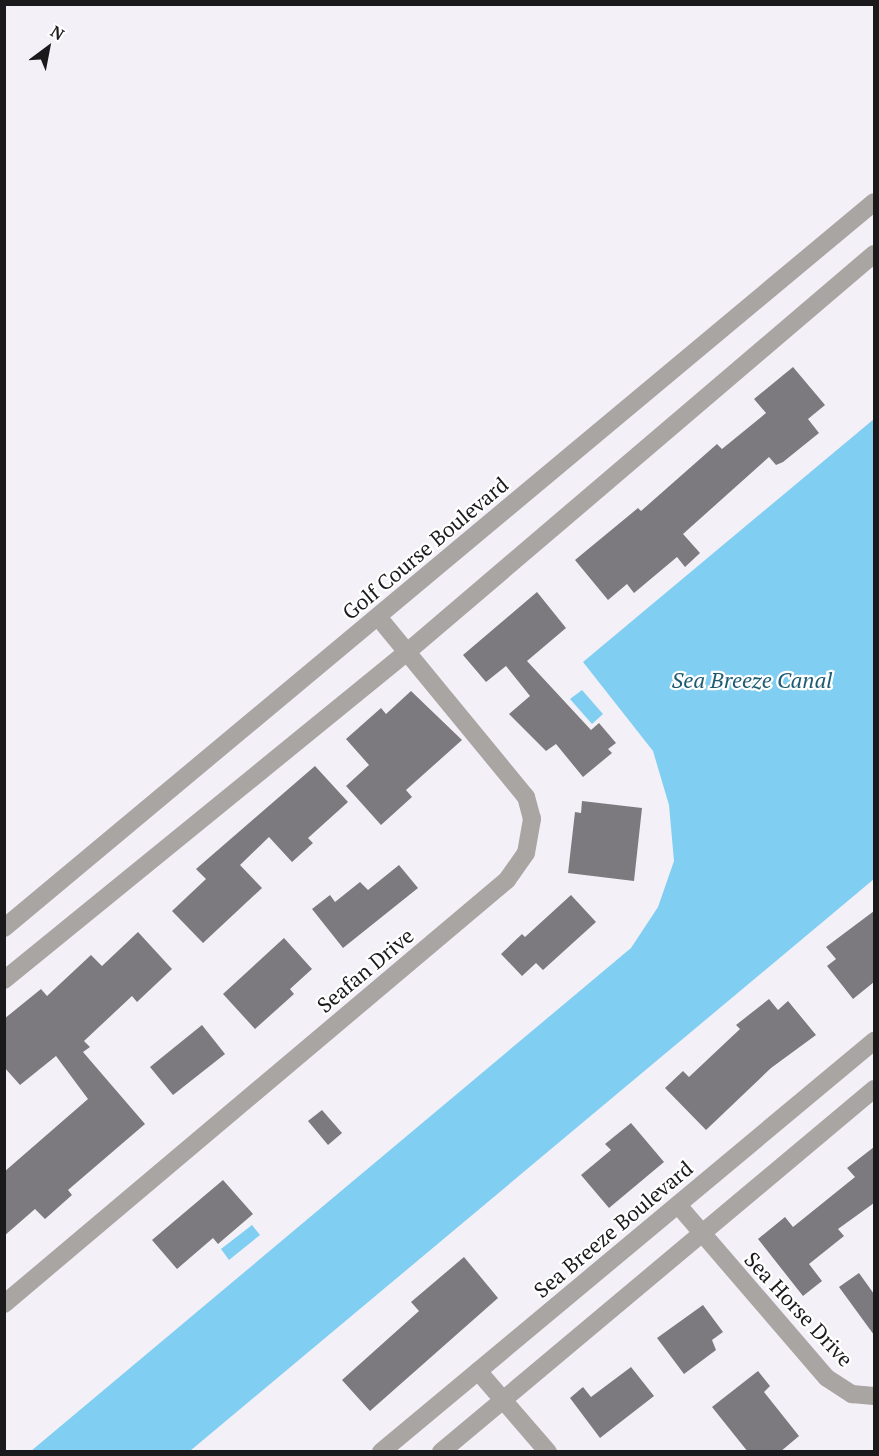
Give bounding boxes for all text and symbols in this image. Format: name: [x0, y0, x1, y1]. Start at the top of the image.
north arrow: [18, 18, 78, 78]
text: N: [47, 20, 69, 45]
street label: Golf Course Boulevard: [337, 471, 513, 625]
water label: Sea Breeze Canal: [672, 667, 832, 693]
street label: Seafan Drive: [312, 922, 418, 1018]
street label: Sea Breeze Boulevard: [529, 1155, 697, 1303]
street label: Sea Horse Drive: [740, 1247, 858, 1371]

